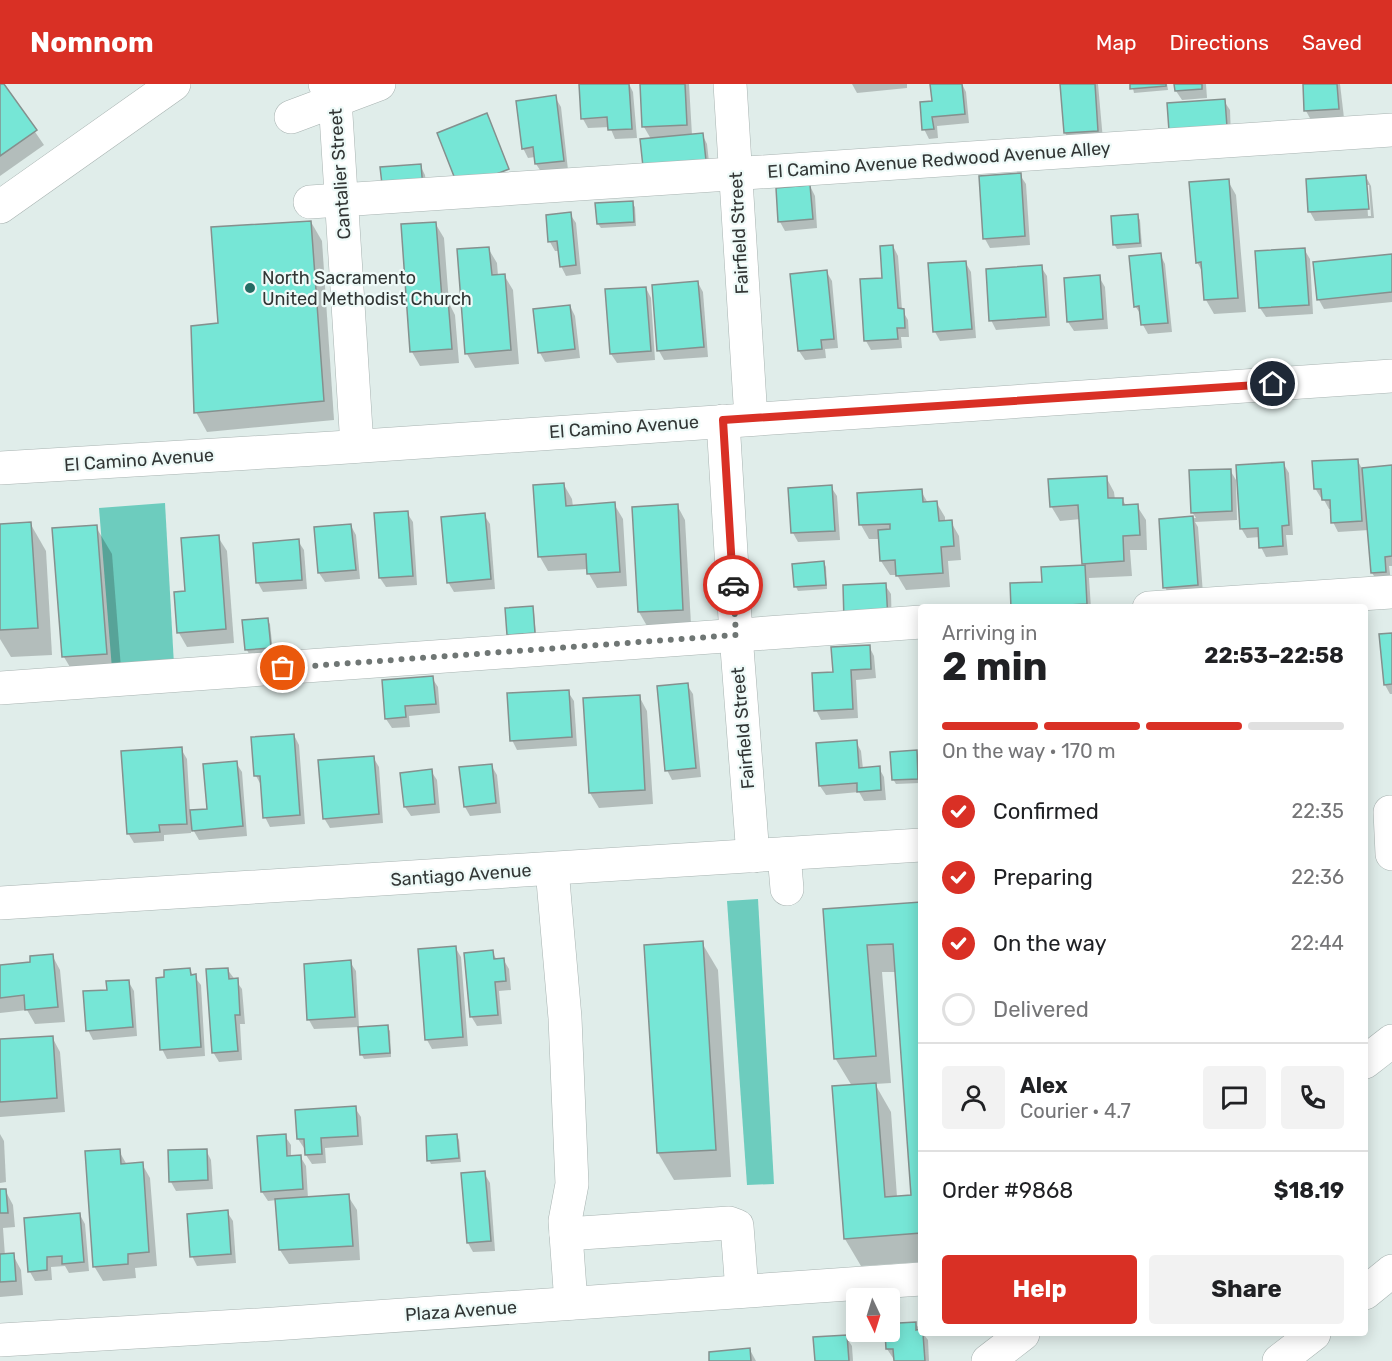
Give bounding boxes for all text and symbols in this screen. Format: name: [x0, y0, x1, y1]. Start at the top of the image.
text: Nomnom: [30, 26, 154, 59]
text: Map: [1096, 30, 1137, 55]
text: Directions: [1170, 30, 1269, 55]
text: Saved: [1302, 30, 1362, 55]
street label: Cantalier Street: [324, 108, 356, 240]
street label: El Camino Avenue Redwood Avenue Alley: [767, 137, 1111, 183]
street label: Fairfield Street: [725, 171, 753, 295]
place label: North Sacramento United Methodist Church: [262, 267, 472, 310]
marker: North Sacramento United Methodist Church: [243, 281, 257, 295]
pin: [1247, 358, 1298, 409]
icon: home: [1256, 367, 1289, 400]
street label: El Camino Avenue: [548, 411, 700, 443]
street label: El Camino Avenue: [63, 444, 215, 476]
courier: [703, 555, 763, 615]
icon: car: [717, 569, 750, 602]
text: Arriving in: [942, 621, 1037, 645]
pin: [257, 642, 308, 693]
text: 22:53–22:58: [1204, 642, 1344, 669]
text: 2 min: [942, 644, 1048, 690]
icon: bag: [266, 651, 299, 684]
street label: Fairfield Street: [727, 666, 759, 790]
text: On the way · 170 m: [942, 739, 1115, 763]
icon: check: [942, 795, 975, 828]
text: Confirmed: [993, 798, 1099, 825]
text: 22:35: [1292, 799, 1344, 823]
street label: Santiago Avenue: [390, 859, 532, 891]
icon: check: [942, 861, 975, 894]
text: Preparing: [993, 864, 1093, 891]
text: 22:36: [1291, 865, 1344, 889]
icon: check: [942, 927, 975, 960]
text: On the way: [993, 930, 1107, 957]
text: 22:44: [1291, 931, 1344, 955]
text: Delivered: [993, 996, 1089, 1023]
button: person: [942, 1066, 1005, 1129]
button: chat: [1203, 1066, 1266, 1129]
button: phone: [1281, 1066, 1344, 1129]
text: Alex: [1020, 1072, 1068, 1099]
text: Courier · 4.7: [1020, 1099, 1131, 1123]
text: Order #9868: [942, 1177, 1073, 1204]
text: $18.19: [1274, 1177, 1344, 1204]
button: Help: [942, 1255, 1137, 1324]
button: Share: [1149, 1255, 1344, 1324]
north arrow: [846, 1288, 900, 1342]
map controls: [846, 1288, 900, 1342]
street label: Plaza Avenue: [404, 1296, 518, 1326]

